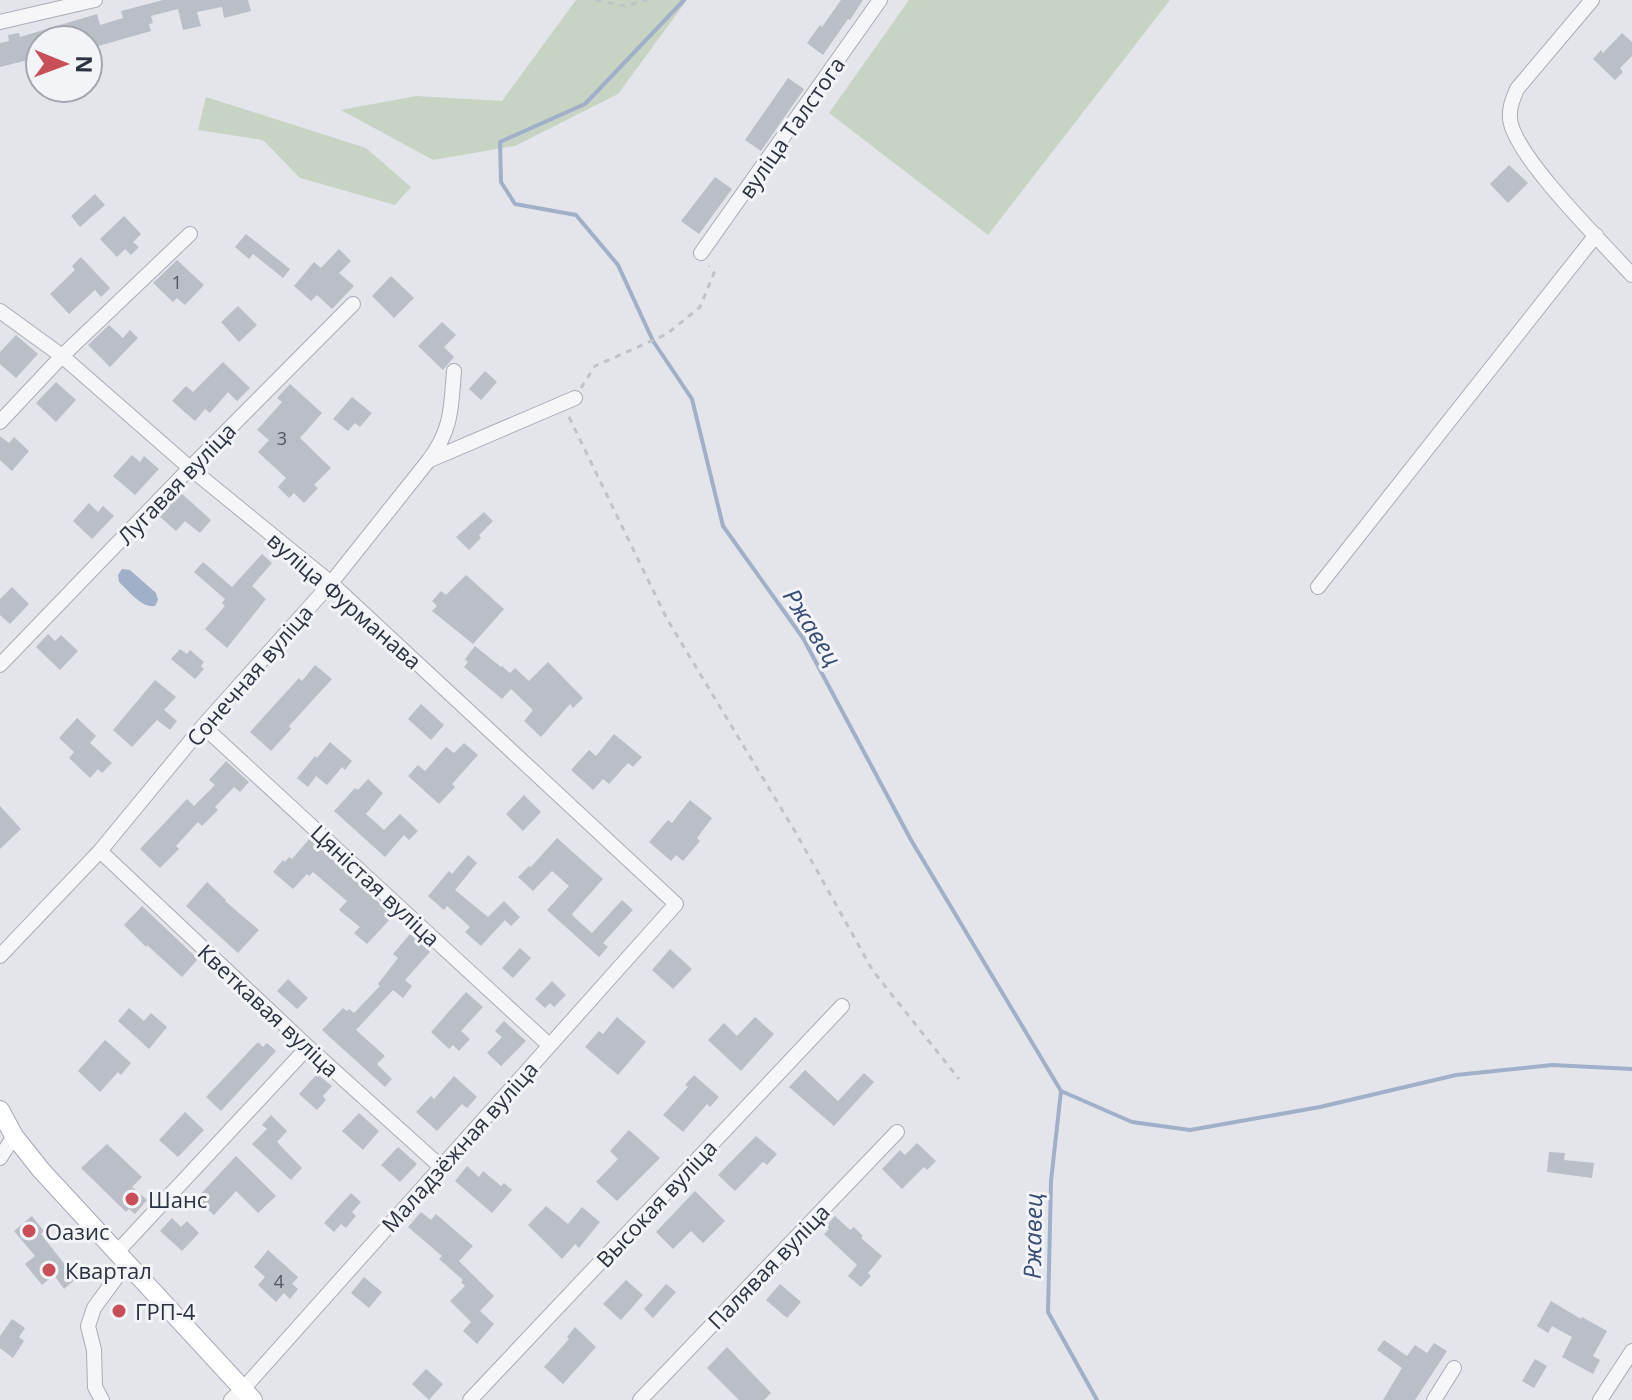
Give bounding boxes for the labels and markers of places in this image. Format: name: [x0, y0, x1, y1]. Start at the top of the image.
place label: Шанс: [148, 1184, 207, 1214]
marker: Шанс: [123, 1190, 141, 1208]
place label: Оазис: [45, 1216, 110, 1246]
marker: Оазис: [20, 1222, 38, 1240]
place label: Квартал: [65, 1255, 152, 1285]
marker: Квартал: [40, 1261, 58, 1279]
place label: ГРП-4: [135, 1296, 196, 1326]
marker: ГРП-4: [110, 1302, 128, 1320]

